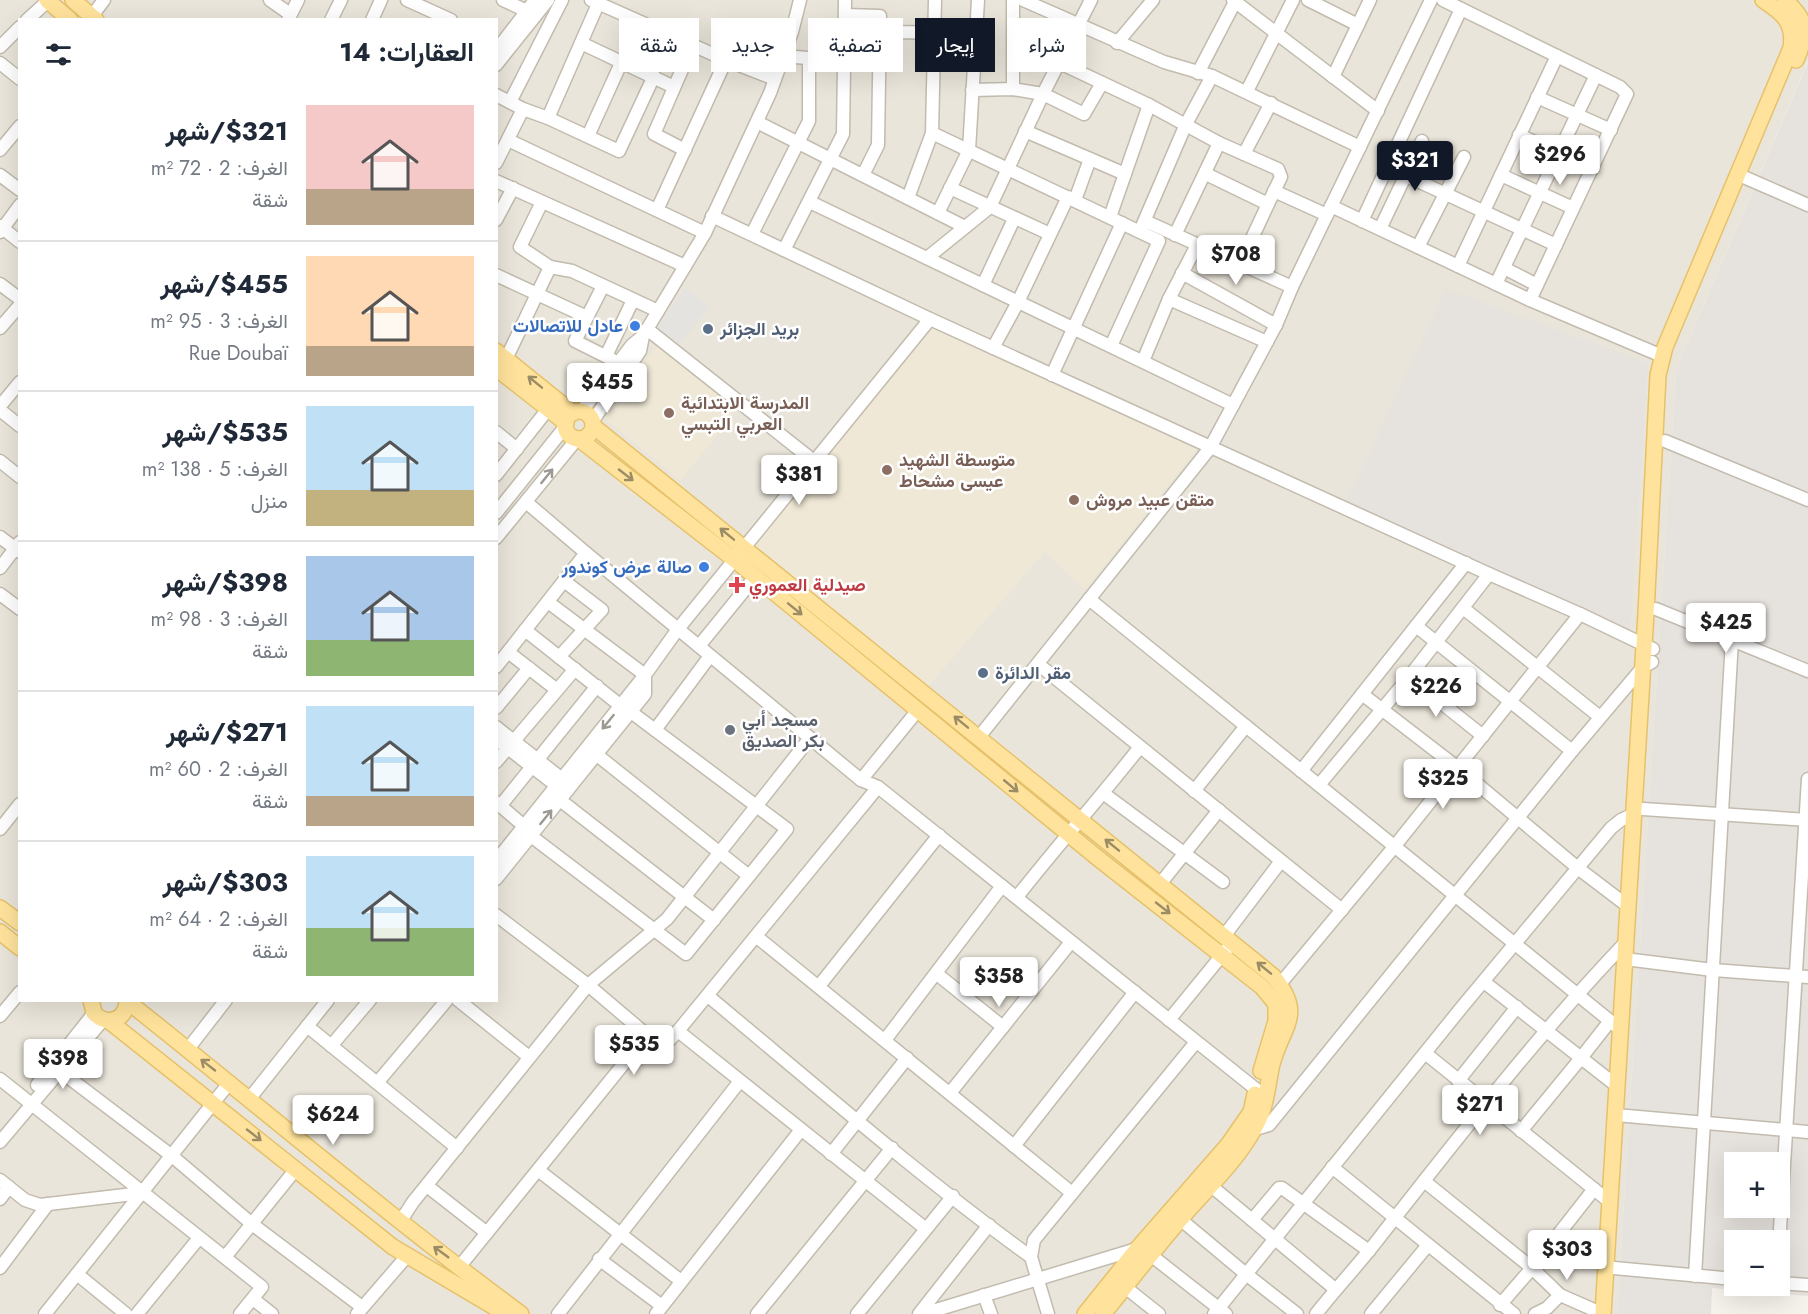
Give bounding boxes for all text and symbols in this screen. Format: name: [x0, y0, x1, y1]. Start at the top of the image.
chip: شقة: [619, 18, 699, 72]
chip: جديد: [711, 18, 796, 72]
chip: تصفية: [808, 18, 903, 72]
chip: إيجار: [915, 18, 995, 72]
chip: شراء: [1007, 18, 1086, 72]
text: العقارات: 14: [339, 33, 474, 71]
icon: filters: [42, 38, 75, 71]
text: $321/شهر: [166, 112, 288, 150]
icon: home: [354, 129, 426, 201]
pin: $296: [1524, 135, 1596, 186]
text: $296: [1534, 140, 1586, 169]
pin: $321: [1379, 141, 1451, 192]
text: $321: [1391, 146, 1439, 175]
text: الغرف: 2 · 72 m²: [151, 154, 288, 183]
text: شقة: [252, 186, 288, 215]
pin: $708: [1200, 235, 1272, 286]
text: $708: [1211, 240, 1261, 269]
text: $455/شهر: [160, 265, 288, 303]
icon: home: [354, 280, 426, 352]
text: الغرف: 3 · 95 m²: [150, 307, 288, 336]
place label: عادل للاتصالات: [513, 313, 623, 339]
place label: بريد الجزائر: [719, 316, 799, 342]
marker: عادل للاتصالات: [628, 319, 642, 333]
marker: بريد الجزائر: [701, 322, 715, 336]
text: Rue Doubaï: [189, 339, 288, 368]
pin: $455: [571, 363, 643, 414]
text: $455: [581, 368, 633, 397]
one-way arrow: [528, 375, 543, 389]
place label: المدرسة الابتدائية العربي التبسي: [681, 390, 809, 439]
marker: المدرسة الابتدائية العربي التبسي: [662, 406, 676, 420]
text: $535/شهر: [162, 413, 288, 451]
icon: home: [354, 430, 426, 502]
place label: متوسطة الشهيد عيسى مشحاط: [899, 447, 1016, 494]
text: الغرف: 5 · 138 m²: [142, 455, 288, 484]
pin: $381: [763, 455, 835, 506]
text: $381: [775, 460, 823, 489]
marker: متوسطة الشهيد عيسى مشحاط: [880, 463, 894, 477]
one-way arrow: [540, 469, 553, 485]
one-way arrow: [617, 469, 633, 482]
text: منزل: [251, 487, 288, 516]
place label: متقن عبيد مروش: [1086, 487, 1215, 513]
marker: متقن عبيد مروش: [1067, 493, 1081, 507]
one-way arrow: [720, 527, 736, 540]
place label: صالة عرض كوندور: [561, 554, 692, 580]
marker: صالة عرض كوندور: [697, 560, 711, 574]
text: $398/شهر: [162, 563, 288, 601]
place label: صيدلية العموري: [749, 572, 866, 600]
marker: صيدلية العموري: [730, 578, 744, 592]
icon: home: [354, 580, 426, 652]
one-way arrow: [787, 603, 803, 616]
pin: $425: [1690, 603, 1762, 654]
text: الغرف: 3 · 98 m²: [151, 605, 288, 634]
text: $425: [1700, 608, 1752, 637]
text: شقة: [252, 637, 288, 666]
place label: مقر الدائرة: [995, 660, 1071, 686]
marker: مقر الدائرة: [976, 666, 990, 680]
pin: $226: [1400, 667, 1472, 718]
text: $226: [1410, 672, 1462, 701]
place label: مسجد أبي بكر الصديق: [742, 707, 824, 754]
text: $271/شهر: [166, 713, 288, 751]
one-way arrow: [601, 714, 614, 730]
one-way arrow: [953, 716, 969, 729]
marker: مسجد أبي بكر الصديق: [723, 723, 737, 737]
icon: home: [354, 730, 426, 802]
text: الغرف: 2 · 60 m²: [149, 755, 288, 784]
pin: $325: [1407, 759, 1479, 810]
text: $325: [1418, 764, 1468, 793]
one-way arrow: [1003, 779, 1018, 793]
text: شقة: [252, 787, 288, 816]
one-way arrow: [540, 809, 553, 825]
one-way arrow: [1104, 839, 1120, 852]
text: $303/شهر: [162, 863, 288, 901]
icon: home: [354, 880, 426, 952]
one-way arrow: [1154, 902, 1170, 915]
text: الغرف: 2 · 64 m²: [149, 905, 288, 934]
text: شقة: [252, 937, 288, 966]
pin: $358: [963, 957, 1035, 1008]
text: $358: [974, 962, 1024, 991]
one-way arrow: [1256, 962, 1272, 975]
pin: $535: [598, 1025, 670, 1076]
text: $535: [609, 1030, 659, 1059]
pin: $398: [27, 1039, 99, 1090]
text: $398: [38, 1044, 88, 1073]
one-way arrow: [200, 1058, 216, 1071]
pin: $271: [1444, 1085, 1516, 1136]
text: $271: [1456, 1090, 1504, 1119]
pin: $624: [297, 1095, 369, 1146]
text: $624: [307, 1100, 359, 1129]
one-way arrow: [246, 1129, 262, 1142]
map controls: [1724, 1152, 1790, 1296]
button: +: [1724, 1152, 1790, 1218]
pin: $303: [1531, 1230, 1603, 1281]
button: −: [1724, 1230, 1790, 1296]
text: $303: [1542, 1235, 1592, 1264]
one-way arrow: [434, 1246, 450, 1259]

